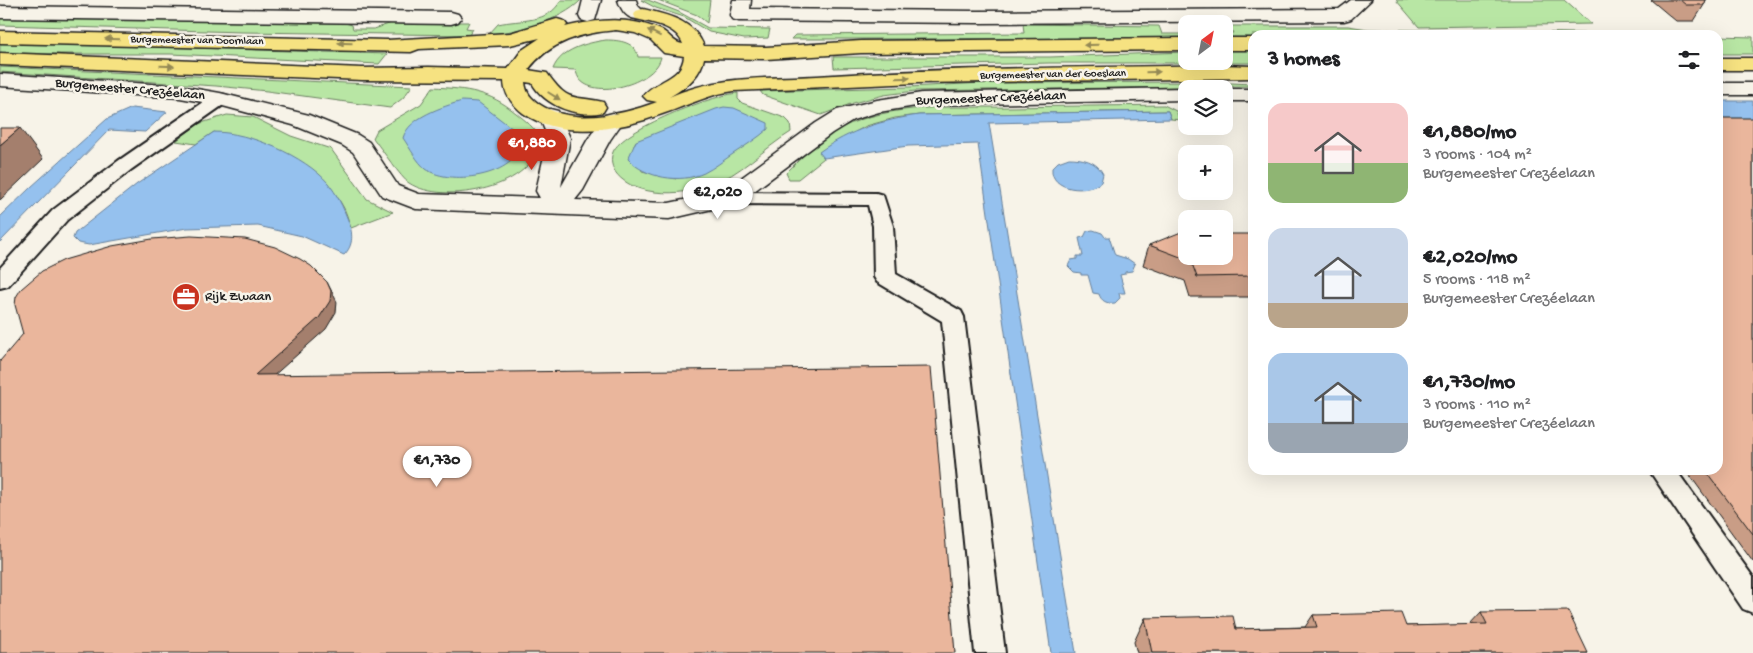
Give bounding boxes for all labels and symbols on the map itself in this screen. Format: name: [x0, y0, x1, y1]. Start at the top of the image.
north arrow: [1178, 15, 1232, 70]
one-way arrow: [647, 29, 662, 37]
street label: Burgemeester van Doornlaan: [129, 34, 264, 48]
one-way arrow: [104, 35, 120, 43]
one-way arrow: [336, 39, 352, 47]
one-way arrow: [1082, 41, 1098, 49]
one-way arrow: [160, 62, 176, 70]
street label: Burgemeester van der Goeslaan: [979, 68, 1127, 82]
one-way arrow: [1145, 68, 1161, 76]
one-way arrow: [895, 74, 911, 82]
street label: Burgemeester Crezéelaan: [53, 75, 206, 105]
street label: Burgemeester Crezéelaan: [915, 88, 1067, 110]
one-way arrow: [548, 91, 561, 100]
pin: €1,880: [491, 128, 573, 171]
pin: €2,020: [677, 178, 759, 220]
office icon: Rijk Zwaan: [171, 282, 201, 312]
place label: Rijk Zwaan: [205, 289, 271, 306]
pin: €1,730: [396, 446, 478, 488]

